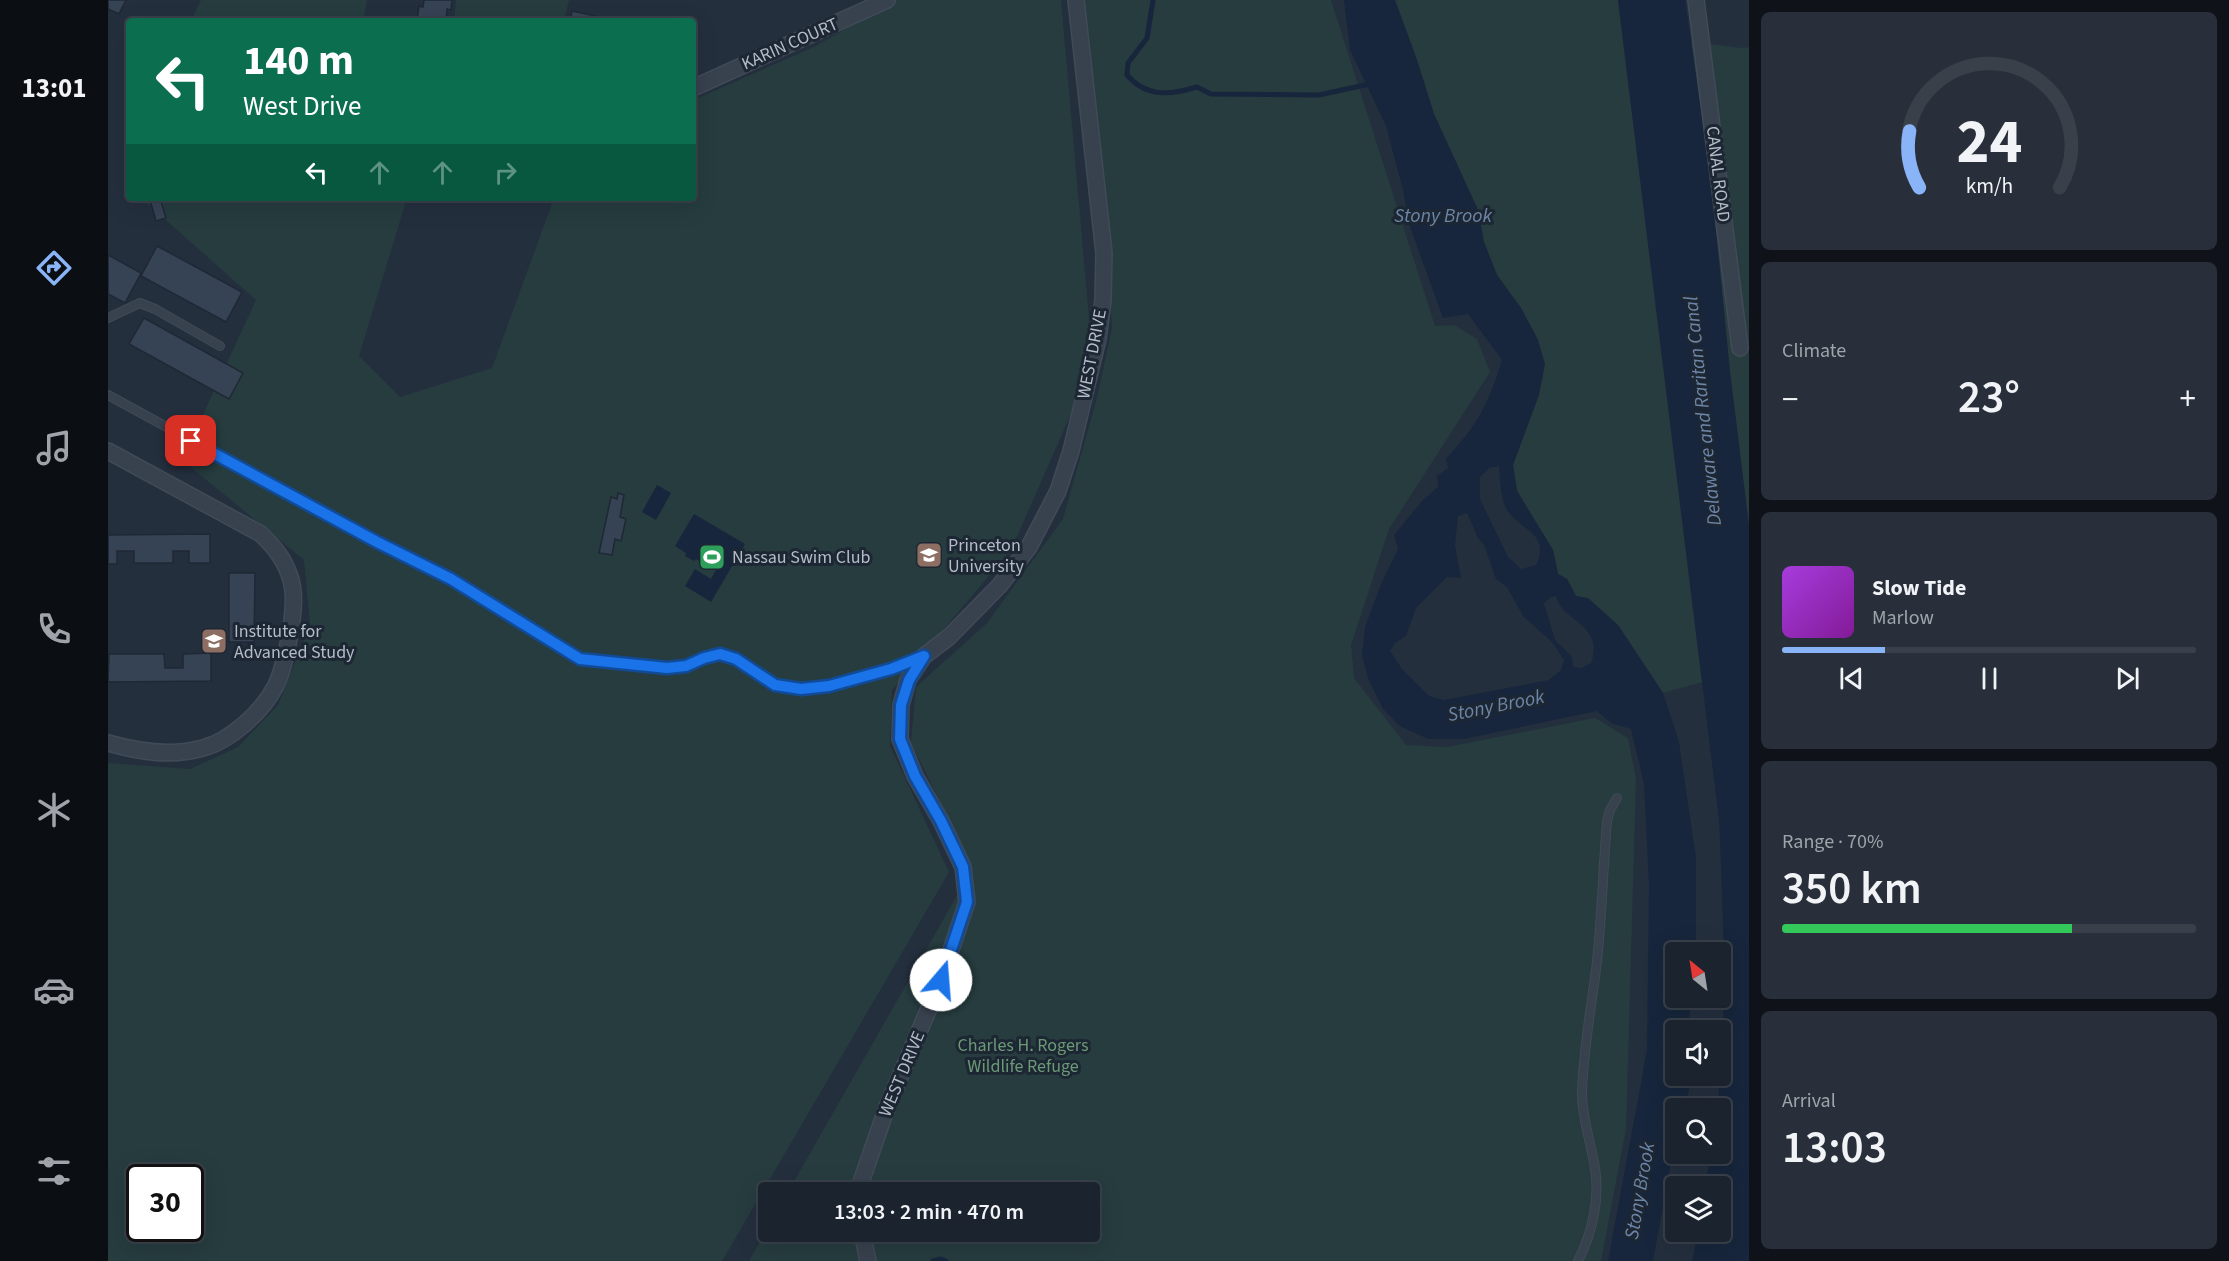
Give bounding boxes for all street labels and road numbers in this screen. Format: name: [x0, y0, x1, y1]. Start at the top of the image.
street label: KARIN COURT: [738, 11, 843, 76]
street label: CANAL ROAD: [1700, 124, 1736, 224]
street label: WEST DRIVE: [1071, 307, 1113, 401]
street label: WEST DRIVE: [873, 1027, 931, 1121]

